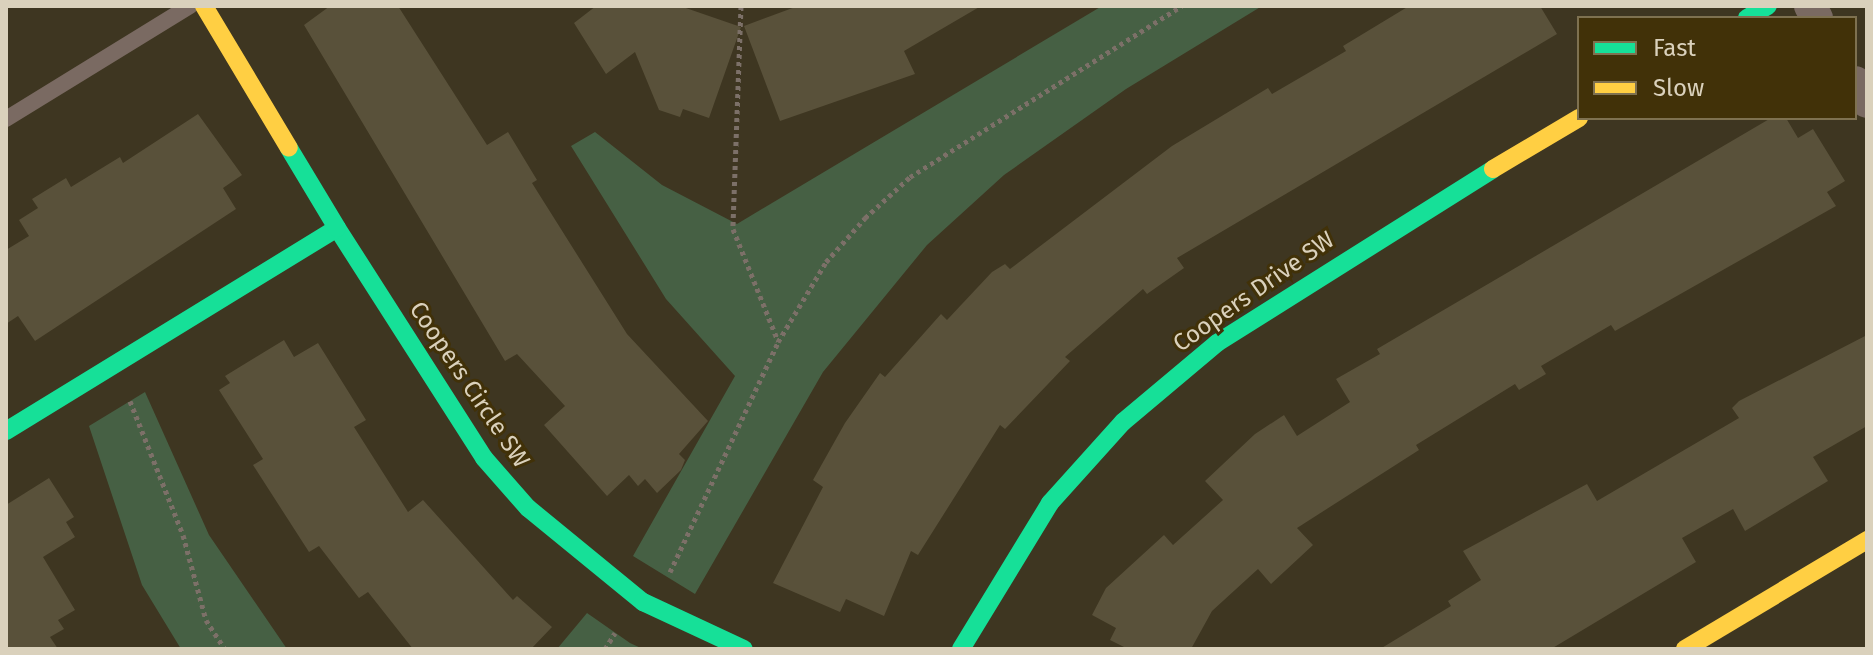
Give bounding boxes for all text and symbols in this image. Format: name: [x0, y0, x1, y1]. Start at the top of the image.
legend: [1577, 16, 1857, 120]
text: Fast: [1653, 34, 1696, 62]
text: Slow: [1653, 74, 1704, 102]
street label: Coopers Drive SW: [1168, 226, 1340, 358]
street label: Coopers Circle SW: [403, 297, 535, 473]

